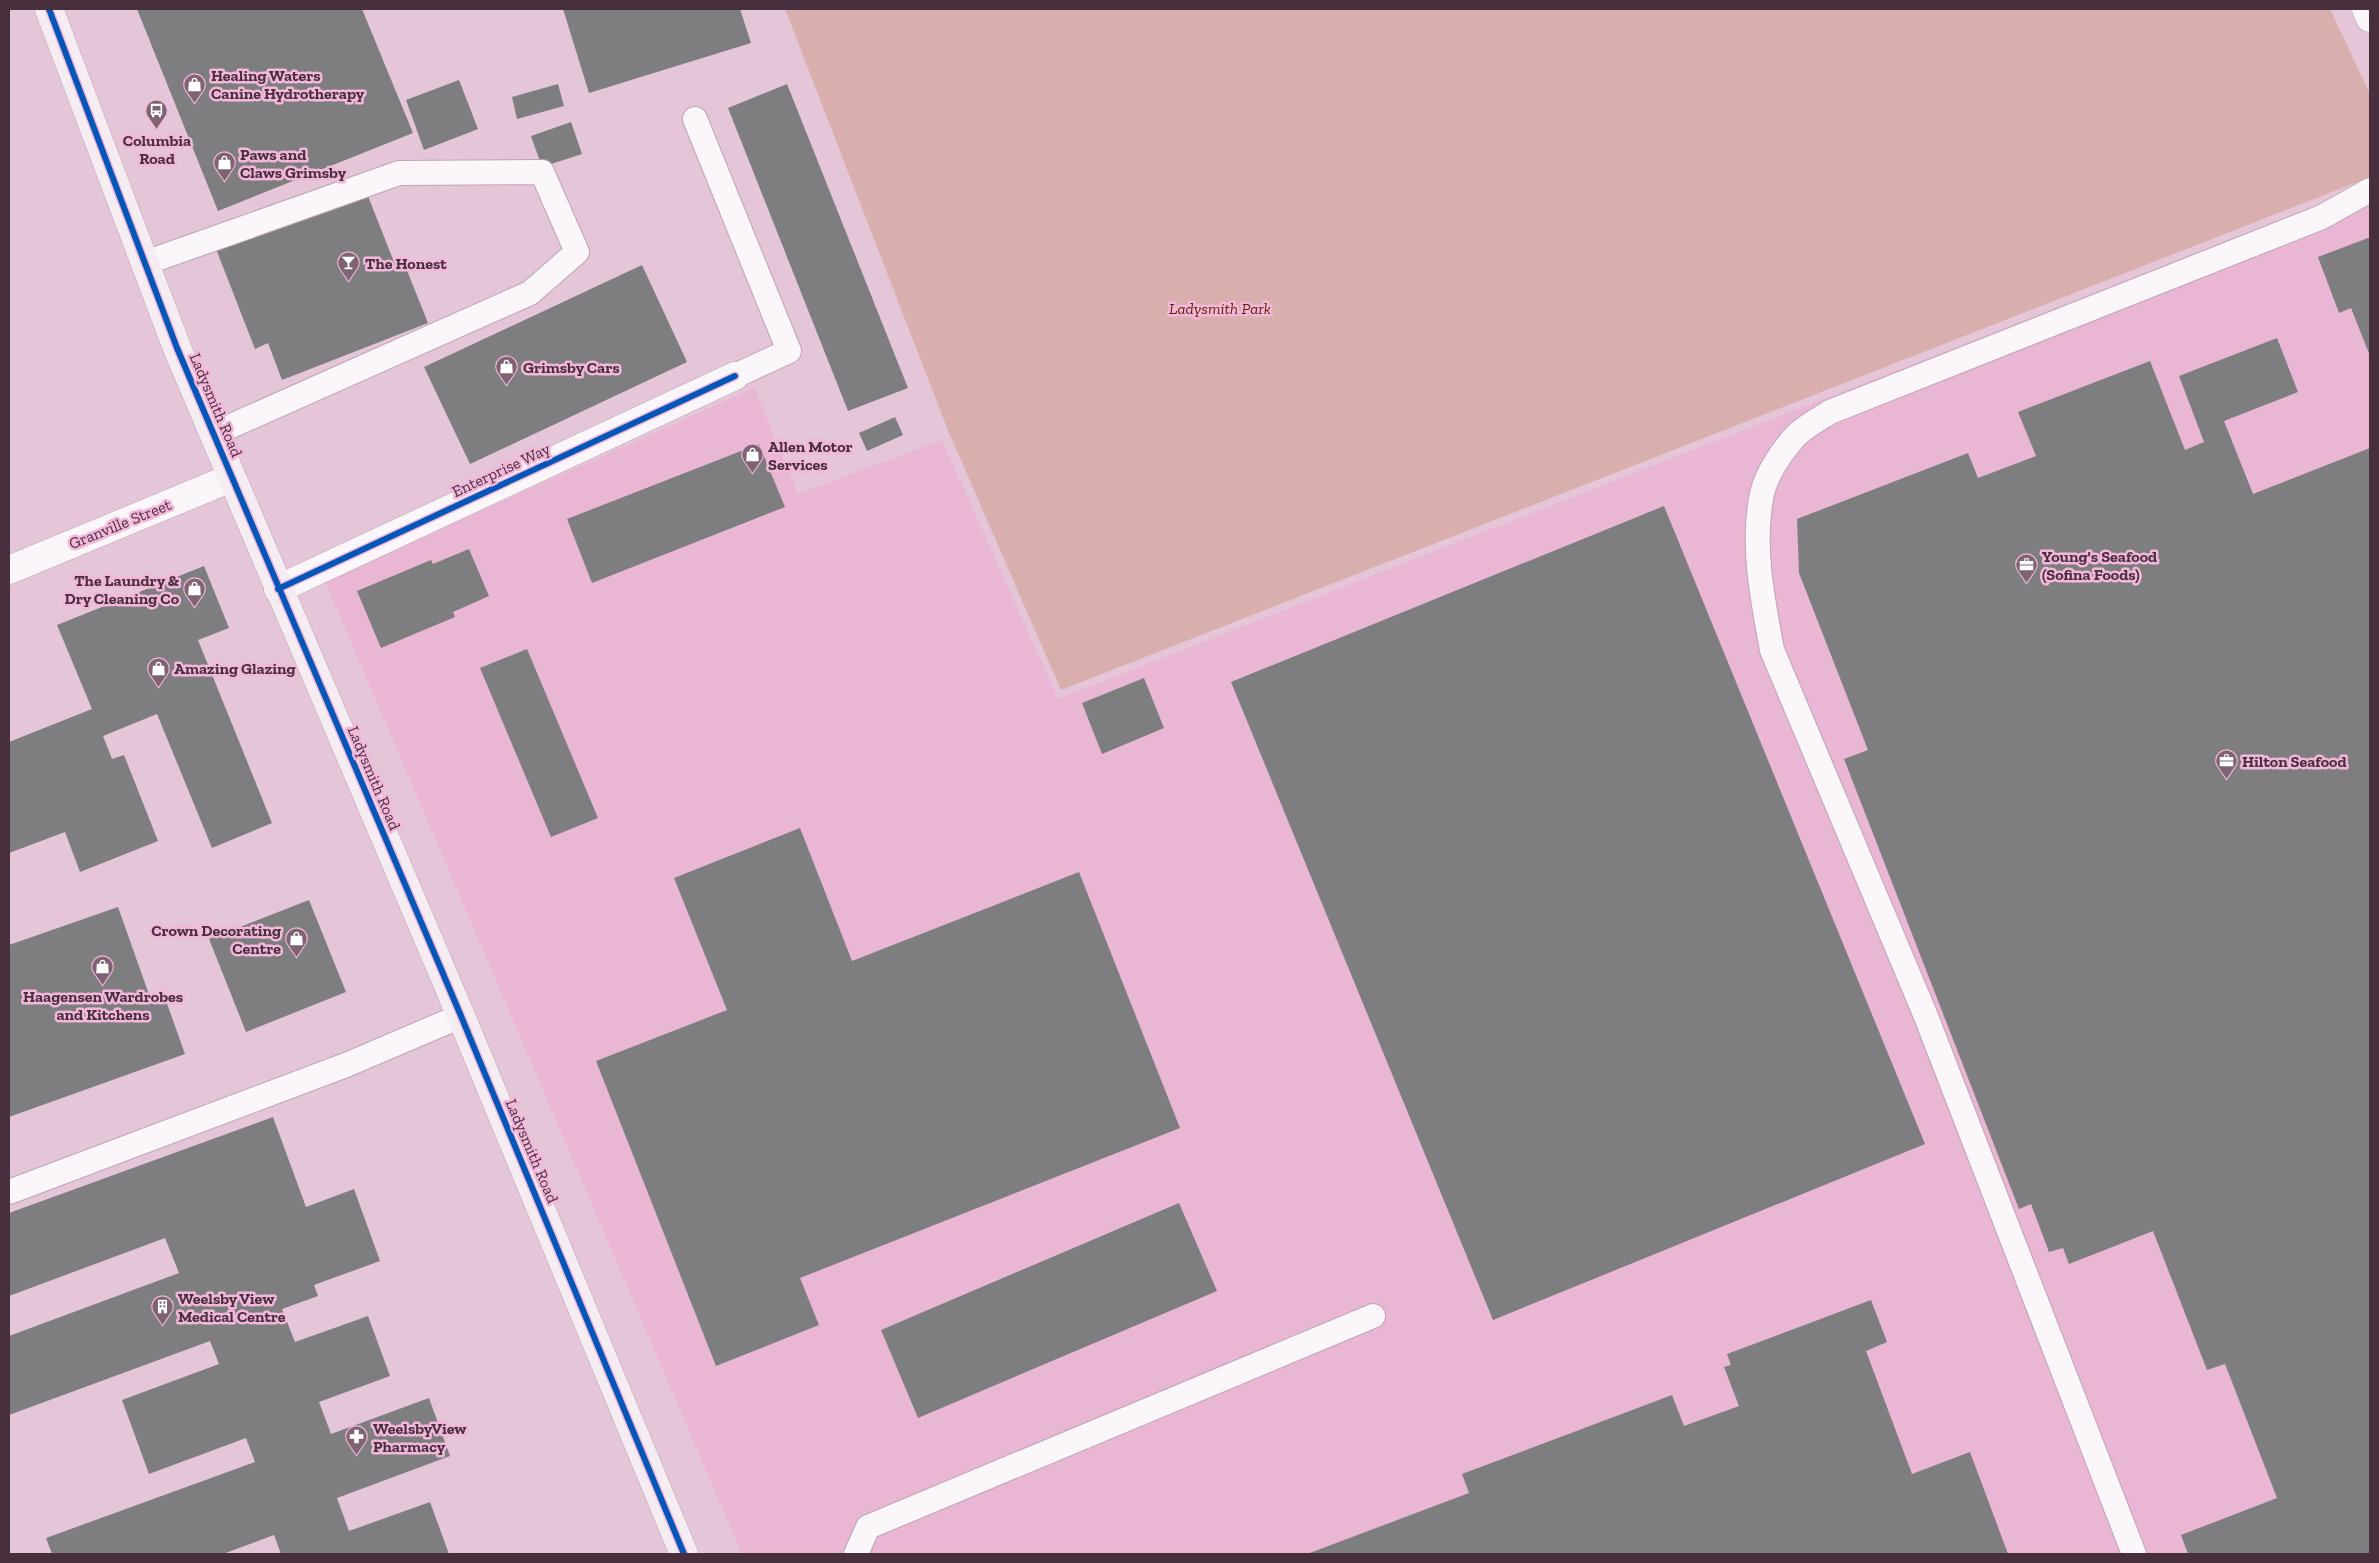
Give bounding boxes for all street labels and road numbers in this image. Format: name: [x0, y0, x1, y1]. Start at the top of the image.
street label: Ladysmith Road: [186, 350, 247, 460]
street label: Enterprise Way: [449, 439, 554, 501]
street label: Granville Street: [66, 495, 174, 553]
street label: Ladysmith Road: [344, 723, 405, 833]
street label: Ladysmith Road: [502, 1096, 563, 1206]

